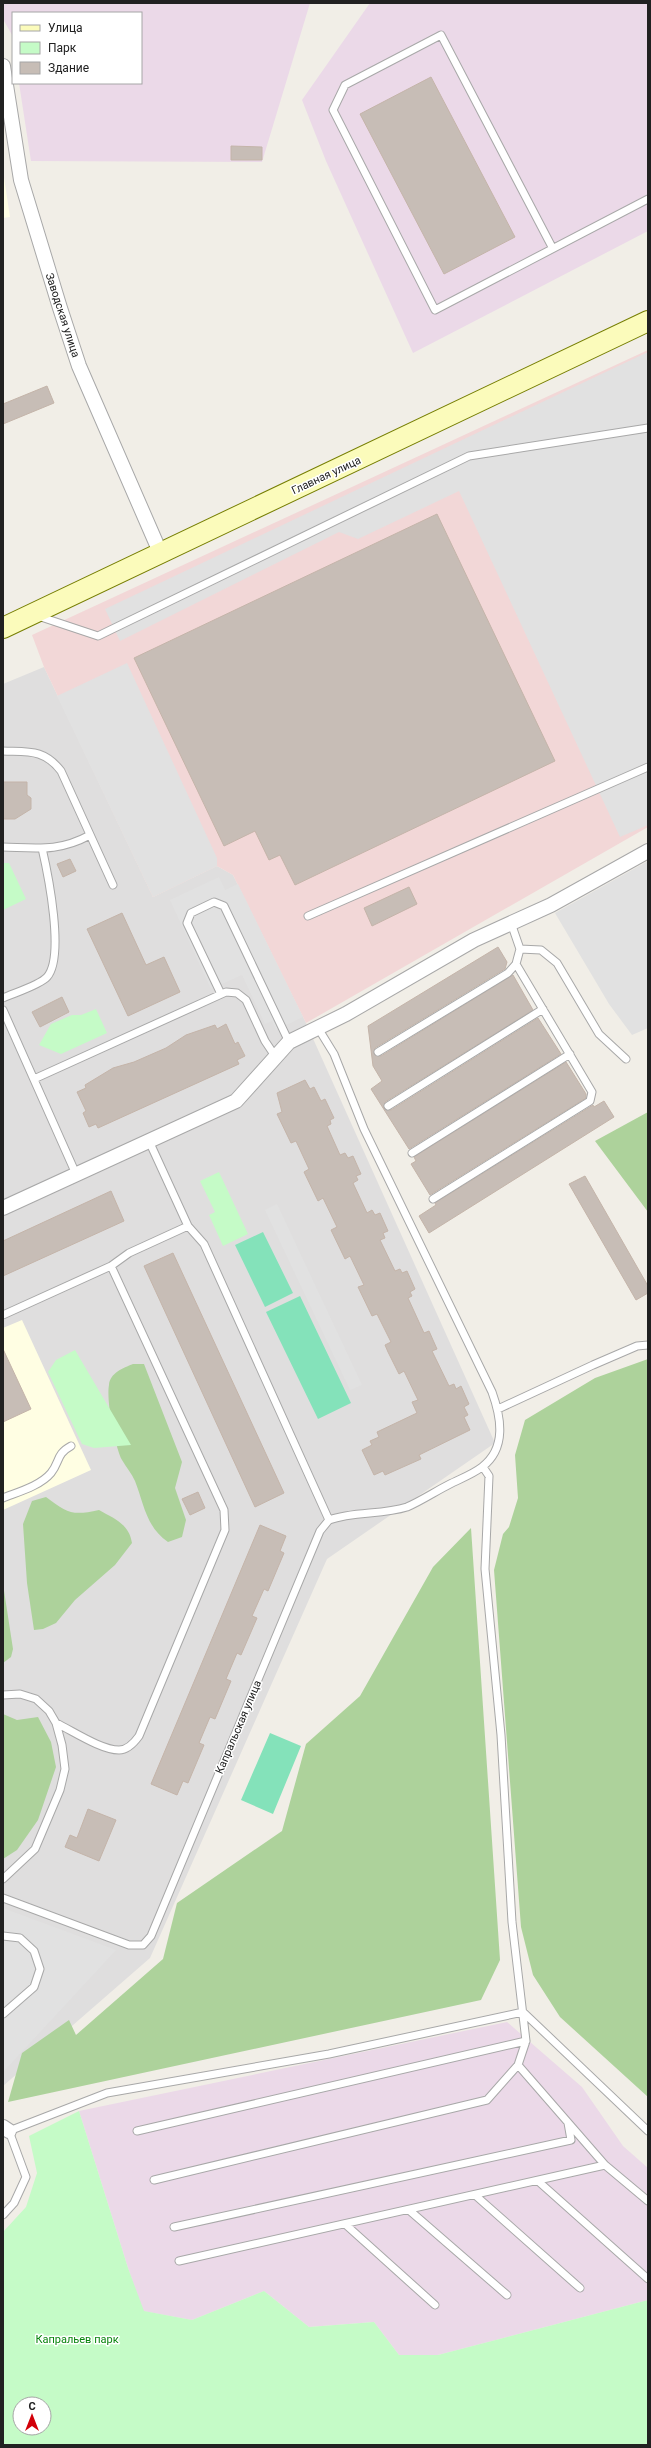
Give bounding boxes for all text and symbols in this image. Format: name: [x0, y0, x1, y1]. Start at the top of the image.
legend: [12, 12, 142, 84]
text: Улица: [48, 21, 83, 35]
text: Парк: [48, 41, 77, 55]
text: Здание: [48, 61, 89, 75]
street label: Заводская улица: [43, 271, 82, 359]
street label: Главная улица: [290, 454, 363, 497]
street label: Капральская улица: [213, 1678, 264, 1776]
park label: Капральев парк: [35, 2333, 119, 2346]
north arrow: [12, 2396, 52, 2436]
text: С: [28, 2400, 36, 2413]

